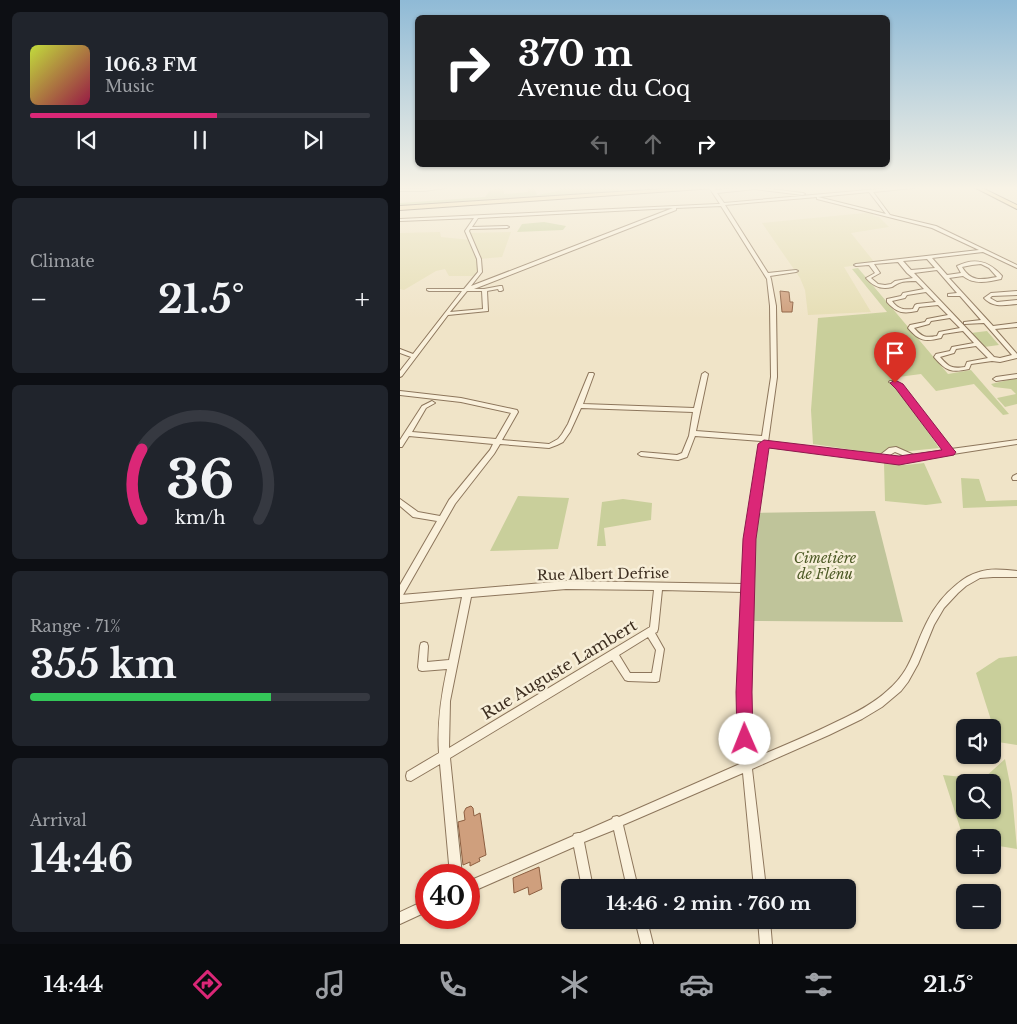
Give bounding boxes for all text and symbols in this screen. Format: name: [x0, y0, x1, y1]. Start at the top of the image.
text: 370 m: [518, 32, 633, 75]
icon: right: [435, 35, 500, 100]
text: 106.3 FM: [105, 53, 197, 76]
text: Avenue du Coq: [518, 75, 690, 102]
text: Music: [105, 76, 154, 96]
icon: previous: [73, 126, 101, 154]
icon: pause: [186, 126, 214, 154]
icon: next: [299, 126, 327, 154]
icon: left: [586, 130, 614, 158]
icon: ahead: [639, 130, 667, 158]
icon: right: [692, 130, 720, 158]
text: Climate: [30, 251, 95, 271]
text: 21.5°: [158, 276, 244, 323]
text: −: [30, 282, 48, 317]
text: +: [355, 282, 370, 317]
pin: [874, 332, 916, 383]
icon: arrive: [881, 339, 909, 367]
text: 36: [166, 448, 234, 512]
text: km/h: [175, 507, 225, 529]
park label: Cimetière de Flénu: [794, 549, 857, 583]
street label: Rue Albert Defrise: [537, 564, 669, 584]
street label: Rue Auguste Lambert: [478, 615, 640, 723]
text: Range · 71%: [30, 616, 121, 636]
text: 355 km: [30, 641, 177, 688]
position arrow: [718, 712, 770, 764]
map controls: [956, 719, 1001, 929]
button: sound: [956, 719, 1001, 764]
button: search: [956, 774, 1001, 819]
text: Arrival: [30, 810, 87, 830]
button: +: [956, 829, 1001, 874]
text: 14:46: [30, 835, 133, 882]
speed limit sign: 40: [415, 864, 480, 929]
button: −: [956, 884, 1001, 929]
text: 14:46 · 2 min · 760 m: [606, 892, 811, 915]
icon: directions: [190, 967, 225, 1002]
icon: music: [313, 967, 348, 1002]
icon: phone: [435, 967, 470, 1002]
icon: climate: [557, 967, 592, 1002]
icon: car: [679, 967, 714, 1002]
icon: filters: [801, 967, 836, 1002]
text: 14:44: [44, 971, 103, 998]
text: 21.5°: [923, 971, 973, 998]

